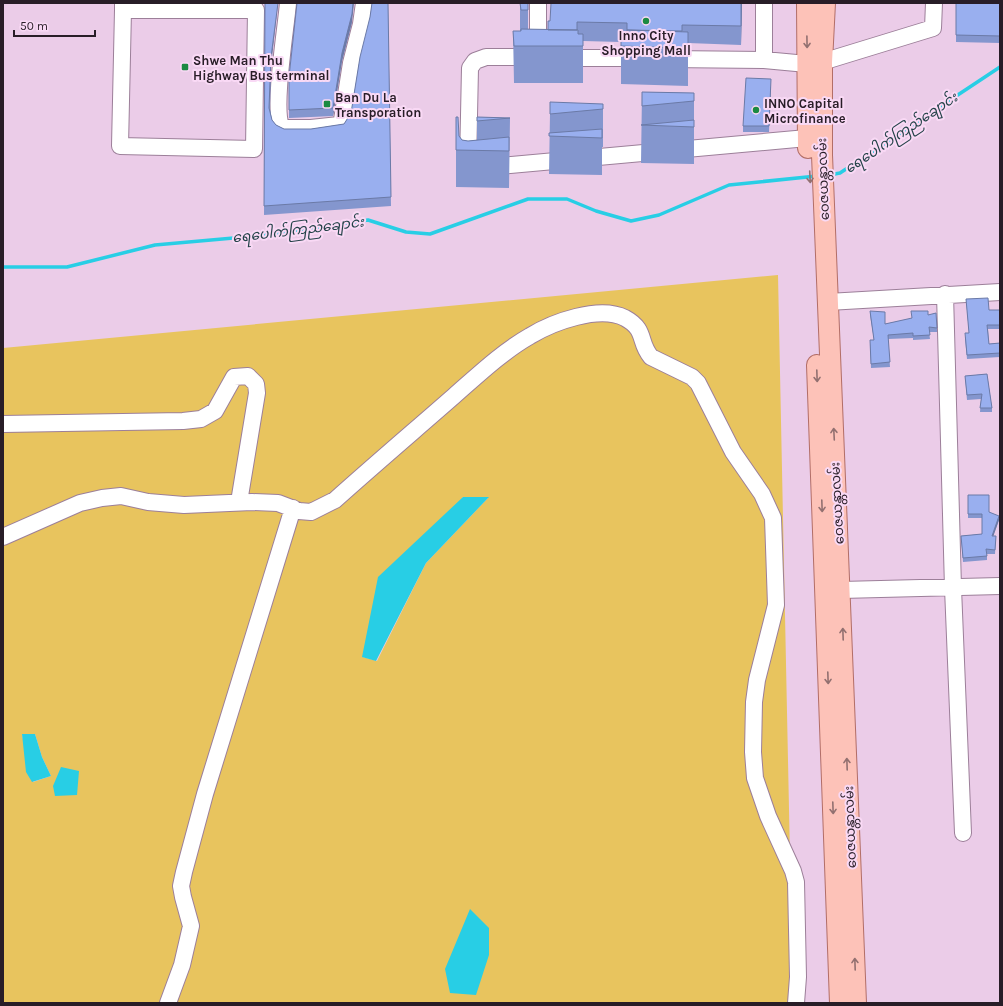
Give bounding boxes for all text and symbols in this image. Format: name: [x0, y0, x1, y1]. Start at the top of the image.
scale bar: [14, 12, 95, 38]
marker: Inno City Shopping Mall: [641, 16, 651, 26]
text: 50 m: [20, 19, 48, 33]
place label: Inno City Shopping Mall: [601, 28, 691, 58]
one-way arrow: [803, 35, 811, 48]
place label: Shwe Man Thu Highway Bus terminal: [193, 53, 330, 83]
marker: Shwe Man Thu Highway Bus terminal: [180, 62, 190, 72]
water label: ရေပေါက်ကြည်ချောင်း: [840, 87, 963, 180]
place label: Ban Du La Transporation: [335, 90, 421, 120]
place label: INNO Capital Microfinance: [764, 96, 846, 126]
marker: Ban Du La Transporation: [322, 99, 332, 109]
marker: INNO Capital Microfinance: [751, 105, 761, 115]
street label: ဝေဇယန္တာလမ်း: [813, 137, 835, 220]
one-way arrow: [806, 170, 813, 183]
water label: ရေပေါက်ကြည်ချောင်း: [231, 211, 366, 249]
one-way arrow: [813, 369, 821, 382]
one-way arrow: [830, 428, 837, 441]
street label: ဝေဇယန္တာလမ်း: [826, 461, 850, 545]
one-way arrow: [818, 499, 826, 512]
one-way arrow: [839, 628, 846, 641]
one-way arrow: [825, 671, 832, 684]
one-way arrow: [844, 758, 851, 771]
street label: ဝေဇယန္တာလမ်း: [840, 785, 862, 868]
one-way arrow: [829, 801, 837, 814]
one-way arrow: [851, 958, 859, 971]

